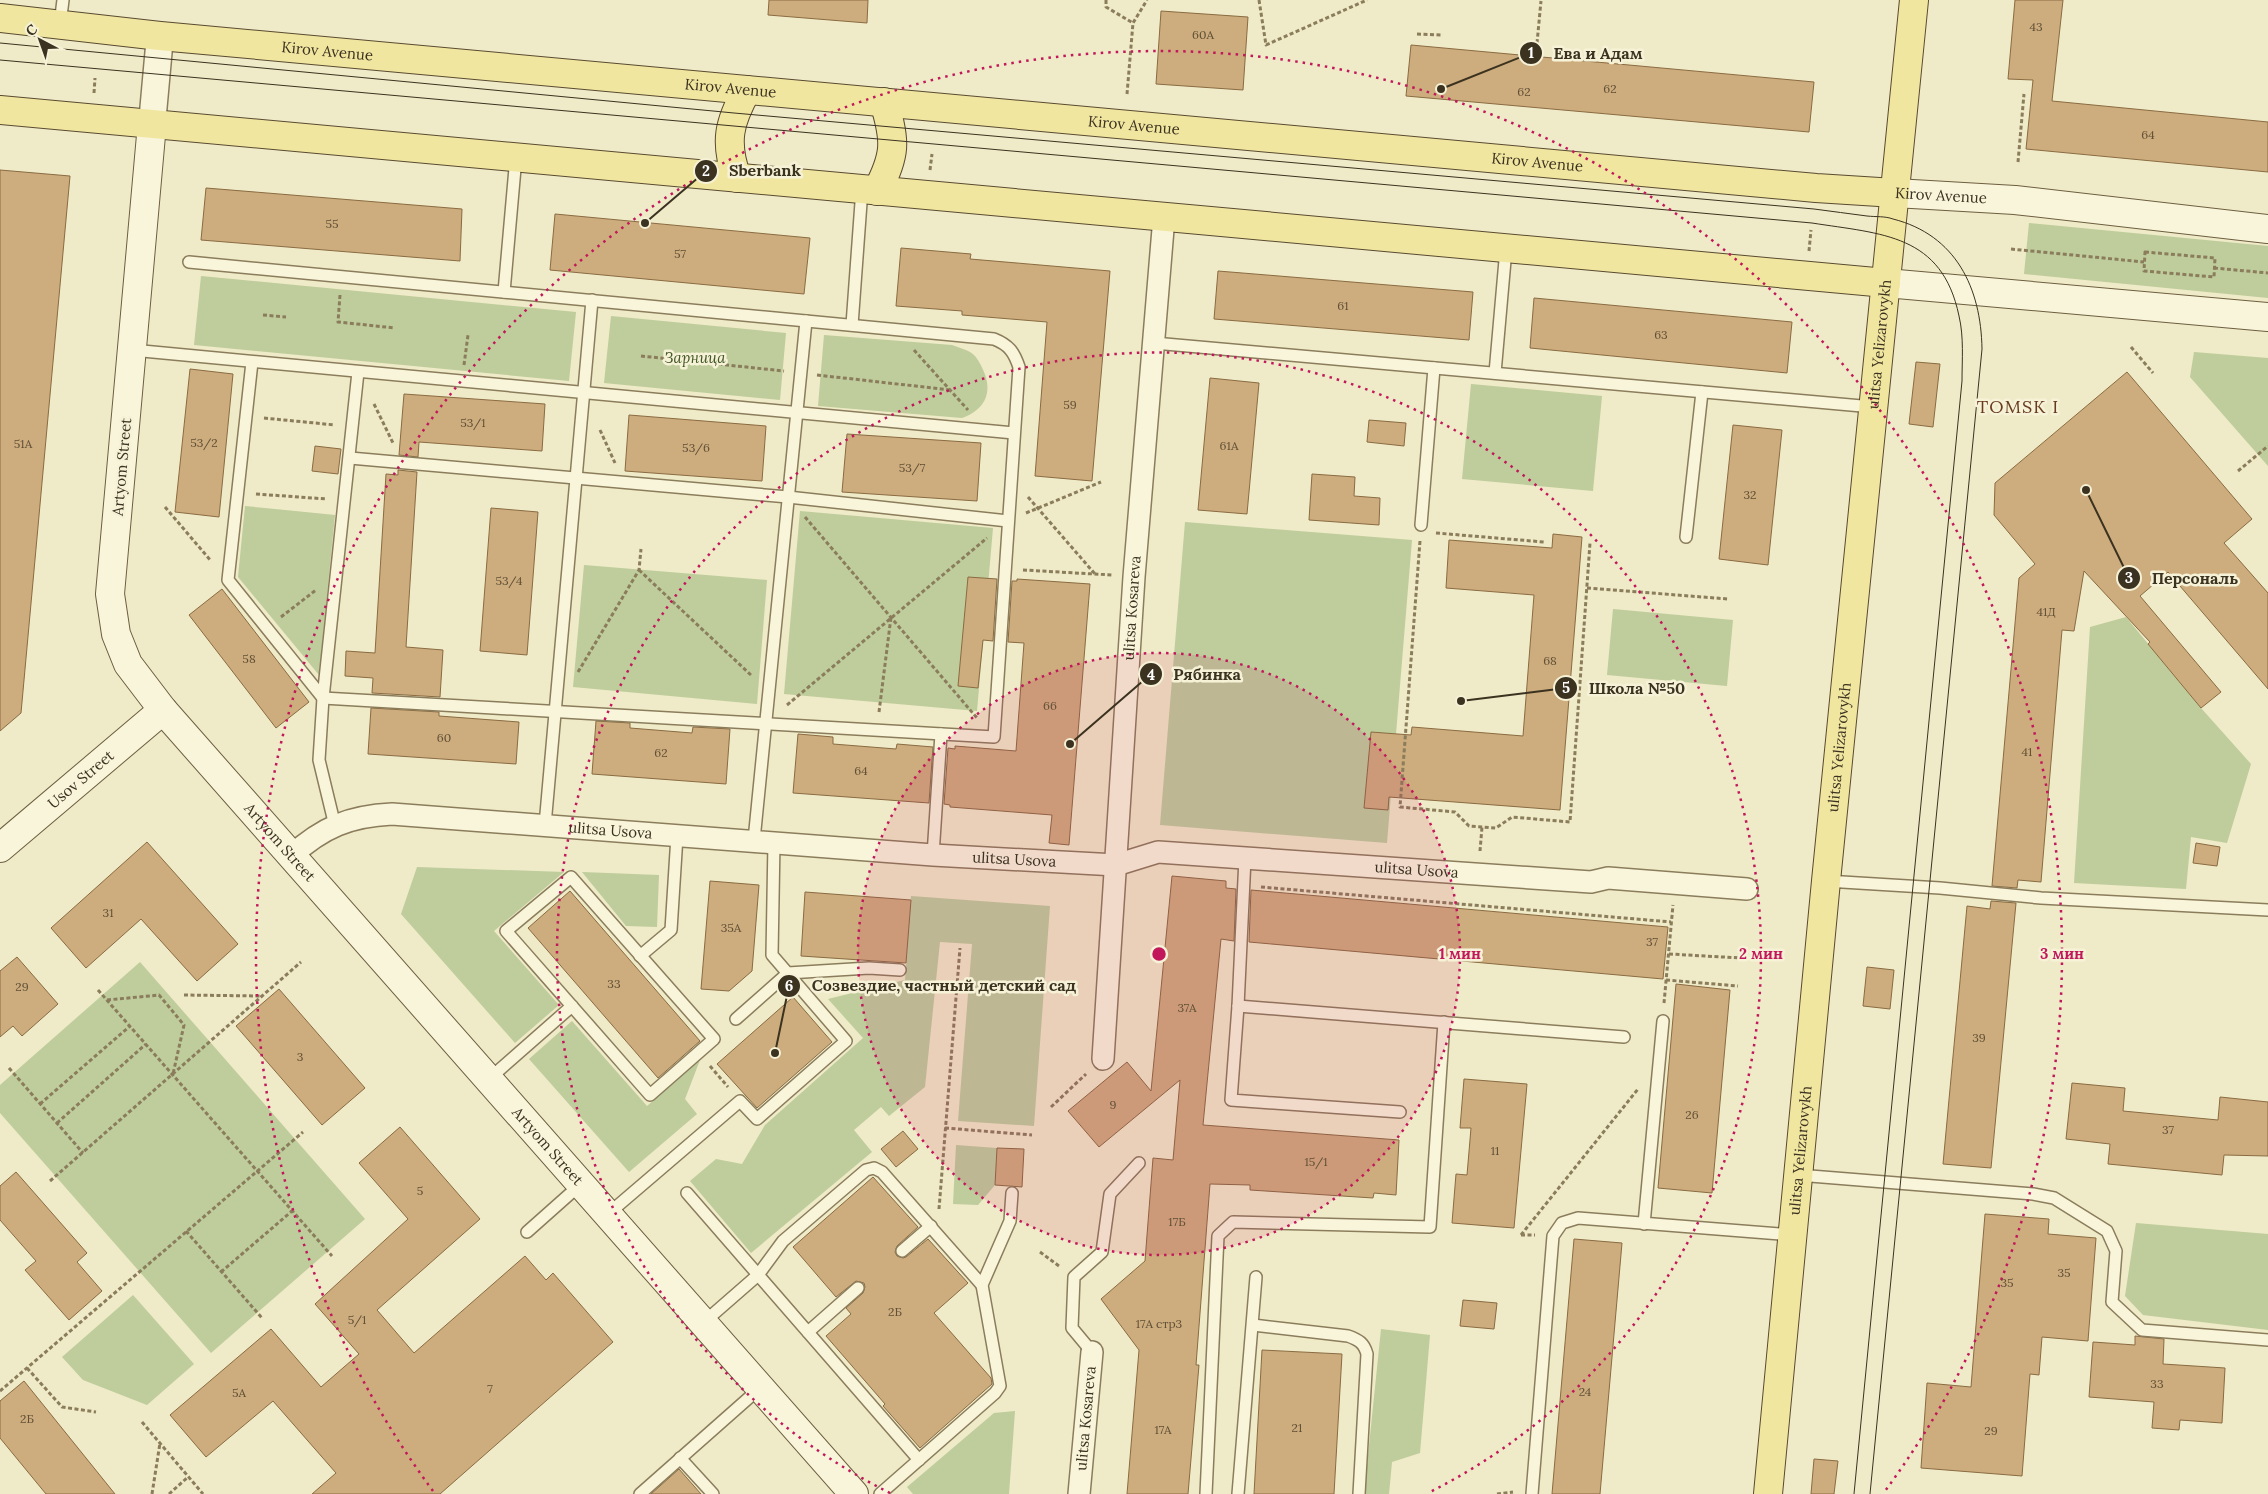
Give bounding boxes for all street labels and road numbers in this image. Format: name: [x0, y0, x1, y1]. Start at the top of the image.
street label: Kirov Avenue: [281, 37, 374, 65]
street label: Kirov Avenue: [684, 74, 777, 102]
street label: Kirov Avenue: [1087, 111, 1181, 139]
street label: Kirov Avenue: [1491, 148, 1584, 176]
street label: Kirov Avenue: [1894, 183, 1987, 207]
street label: ulitsa Yelizarovykh: [1863, 279, 1895, 410]
street label: Artyom Street: [108, 417, 135, 518]
street label: ulitsa Kosareva: [1119, 554, 1145, 661]
street label: ulitsa Yelizarovykh: [1823, 682, 1855, 813]
street label: Usov Street: [44, 746, 118, 813]
street label: Artyom Street: [240, 798, 320, 885]
street label: ulitsa Usova: [568, 817, 653, 843]
street label: ulitsa Usova: [972, 847, 1057, 871]
street label: ulitsa Usova: [1374, 857, 1459, 882]
street label: ulitsa Yelizarovykh: [1784, 1085, 1816, 1216]
street label: Artyom Street: [508, 1102, 588, 1189]
street label: ulitsa Kosareva: [1071, 1365, 1100, 1471]

